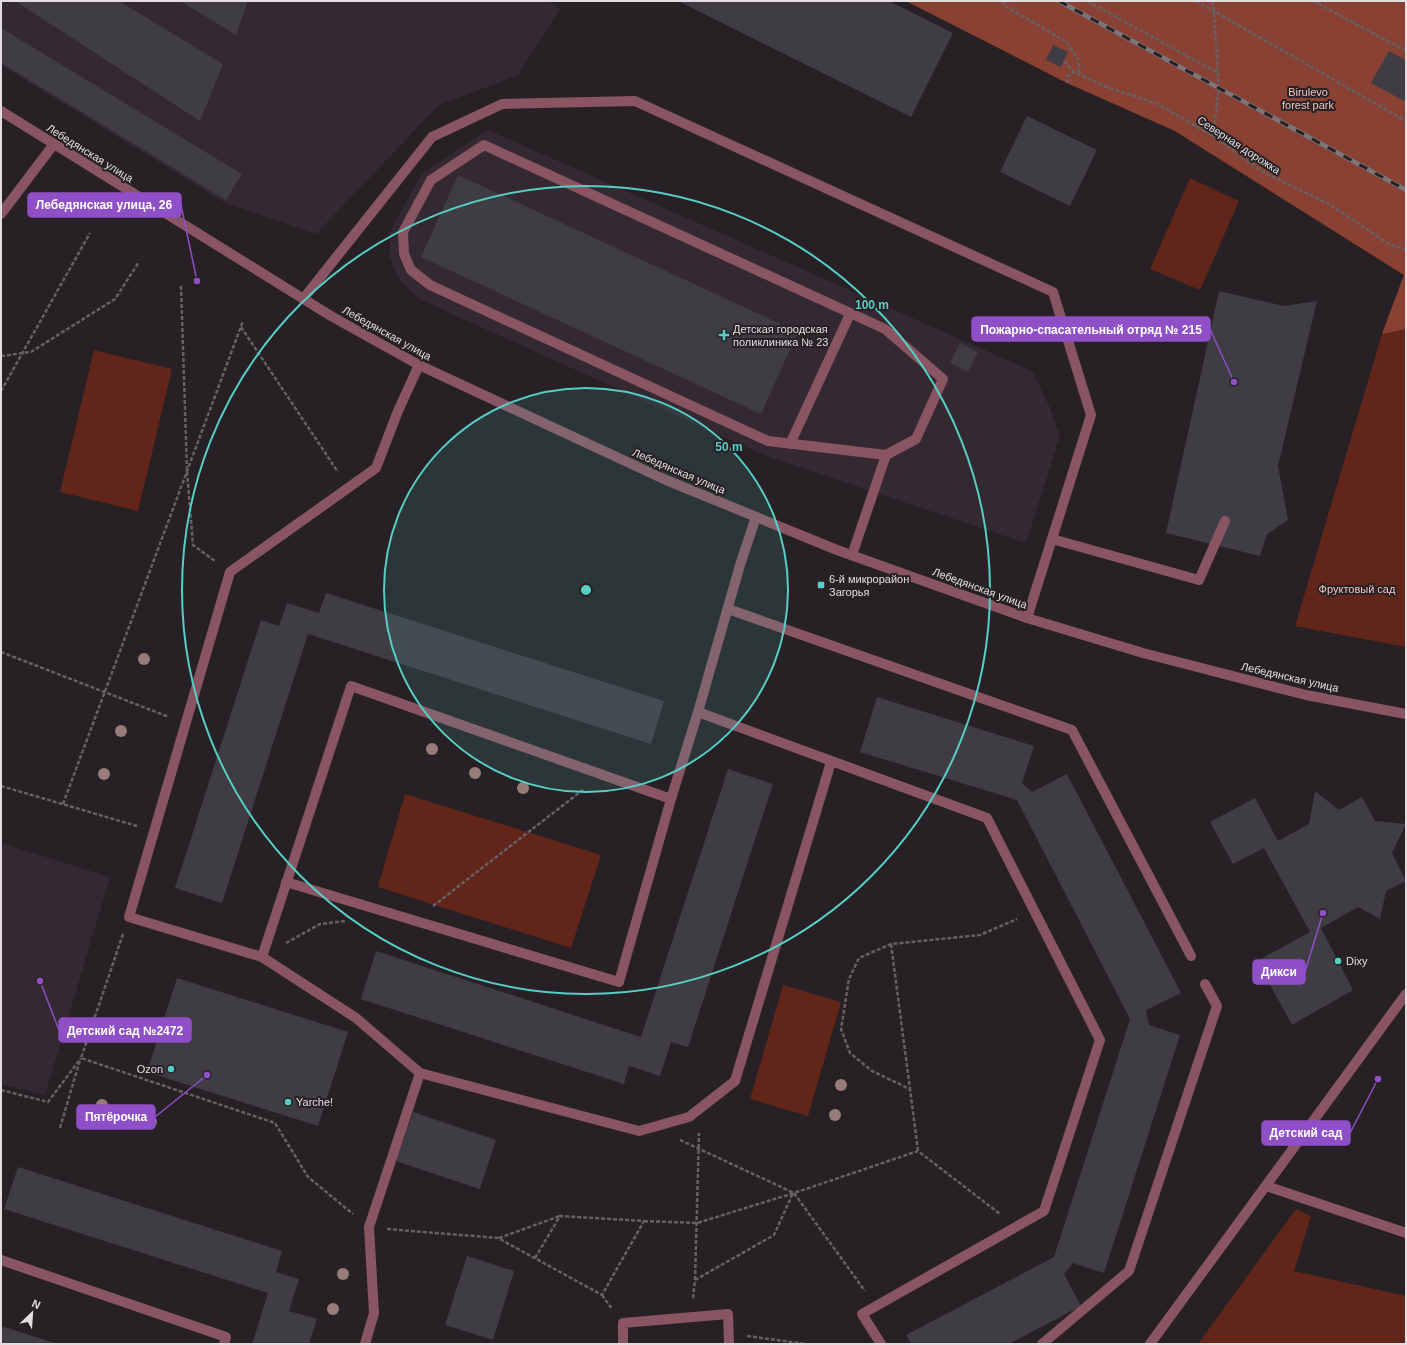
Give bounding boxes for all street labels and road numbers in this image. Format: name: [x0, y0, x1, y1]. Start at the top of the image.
street label: Северная дорожка: [1195, 114, 1283, 177]
street label: Лебедянская улица: [45, 122, 136, 185]
street label: Лебедянская улица: [341, 304, 434, 363]
street label: Лебедянская улица: [631, 446, 728, 496]
street label: Лебедянская улица: [931, 565, 1030, 611]
street label: Лебедянская улица: [1240, 660, 1341, 694]

